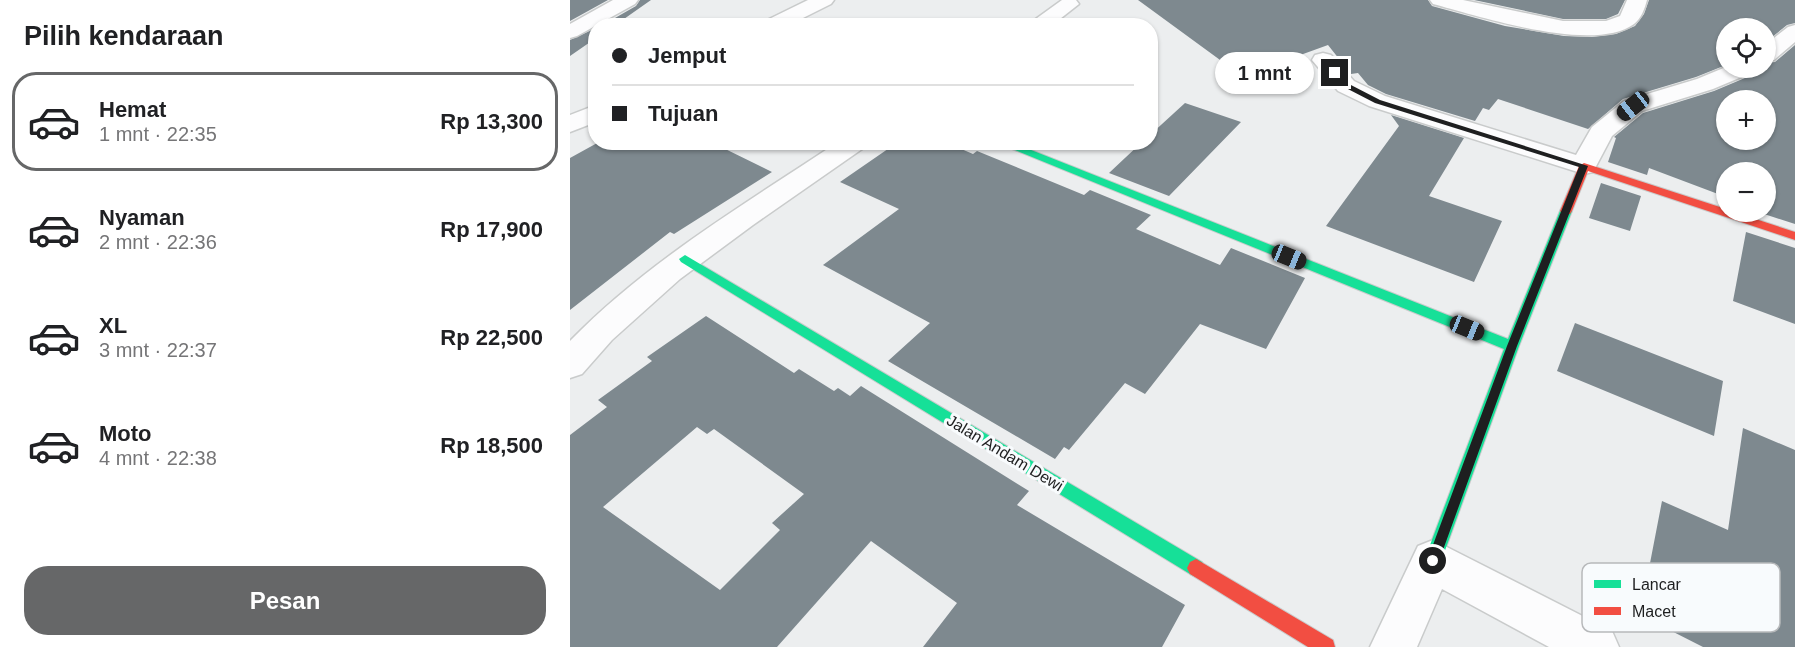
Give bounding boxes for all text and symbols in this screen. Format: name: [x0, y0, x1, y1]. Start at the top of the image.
map controls: [1716, 18, 1776, 222]
button: locate: [1716, 18, 1776, 78]
text: Pilih kendaraan: [24, 21, 224, 51]
text: Jemput: [648, 43, 726, 68]
callout: 1 mnt: [1215, 52, 1314, 94]
route end: [1321, 59, 1348, 86]
text: 1 mnt: [1238, 62, 1291, 84]
car: [1613, 88, 1653, 124]
button: +: [1716, 90, 1776, 150]
icon: car: [27, 95, 81, 149]
text: Hemat: [99, 97, 166, 122]
text: Tujuan: [648, 101, 718, 126]
text: Rp 13,300: [440, 109, 543, 134]
text: 1 mnt · 22:35: [99, 123, 217, 145]
button: −: [1716, 162, 1776, 222]
icon: car: [27, 203, 81, 257]
text: Nyaman: [99, 205, 185, 230]
text: Rp 17,900: [440, 217, 543, 242]
text: 2 mnt · 22:36: [99, 231, 217, 253]
car: [1269, 242, 1309, 272]
icon: car: [27, 311, 81, 365]
text: XL: [99, 313, 127, 338]
car: [1447, 313, 1487, 343]
text: Rp 22,500: [440, 325, 543, 350]
text: 3 mnt · 22:37: [99, 339, 217, 361]
street label: Jalan Andam Dewi: [944, 412, 1066, 494]
icon: car: [27, 419, 81, 473]
text: Moto: [99, 421, 152, 446]
text: Rp 18,500: [440, 433, 543, 458]
text: 4 mnt · 22:38: [99, 447, 217, 469]
route start: [1419, 547, 1446, 574]
legend: [1582, 563, 1780, 632]
button: Pesan: [24, 566, 546, 635]
text: Lancar: [1632, 576, 1682, 593]
text: Macet: [1632, 603, 1676, 620]

